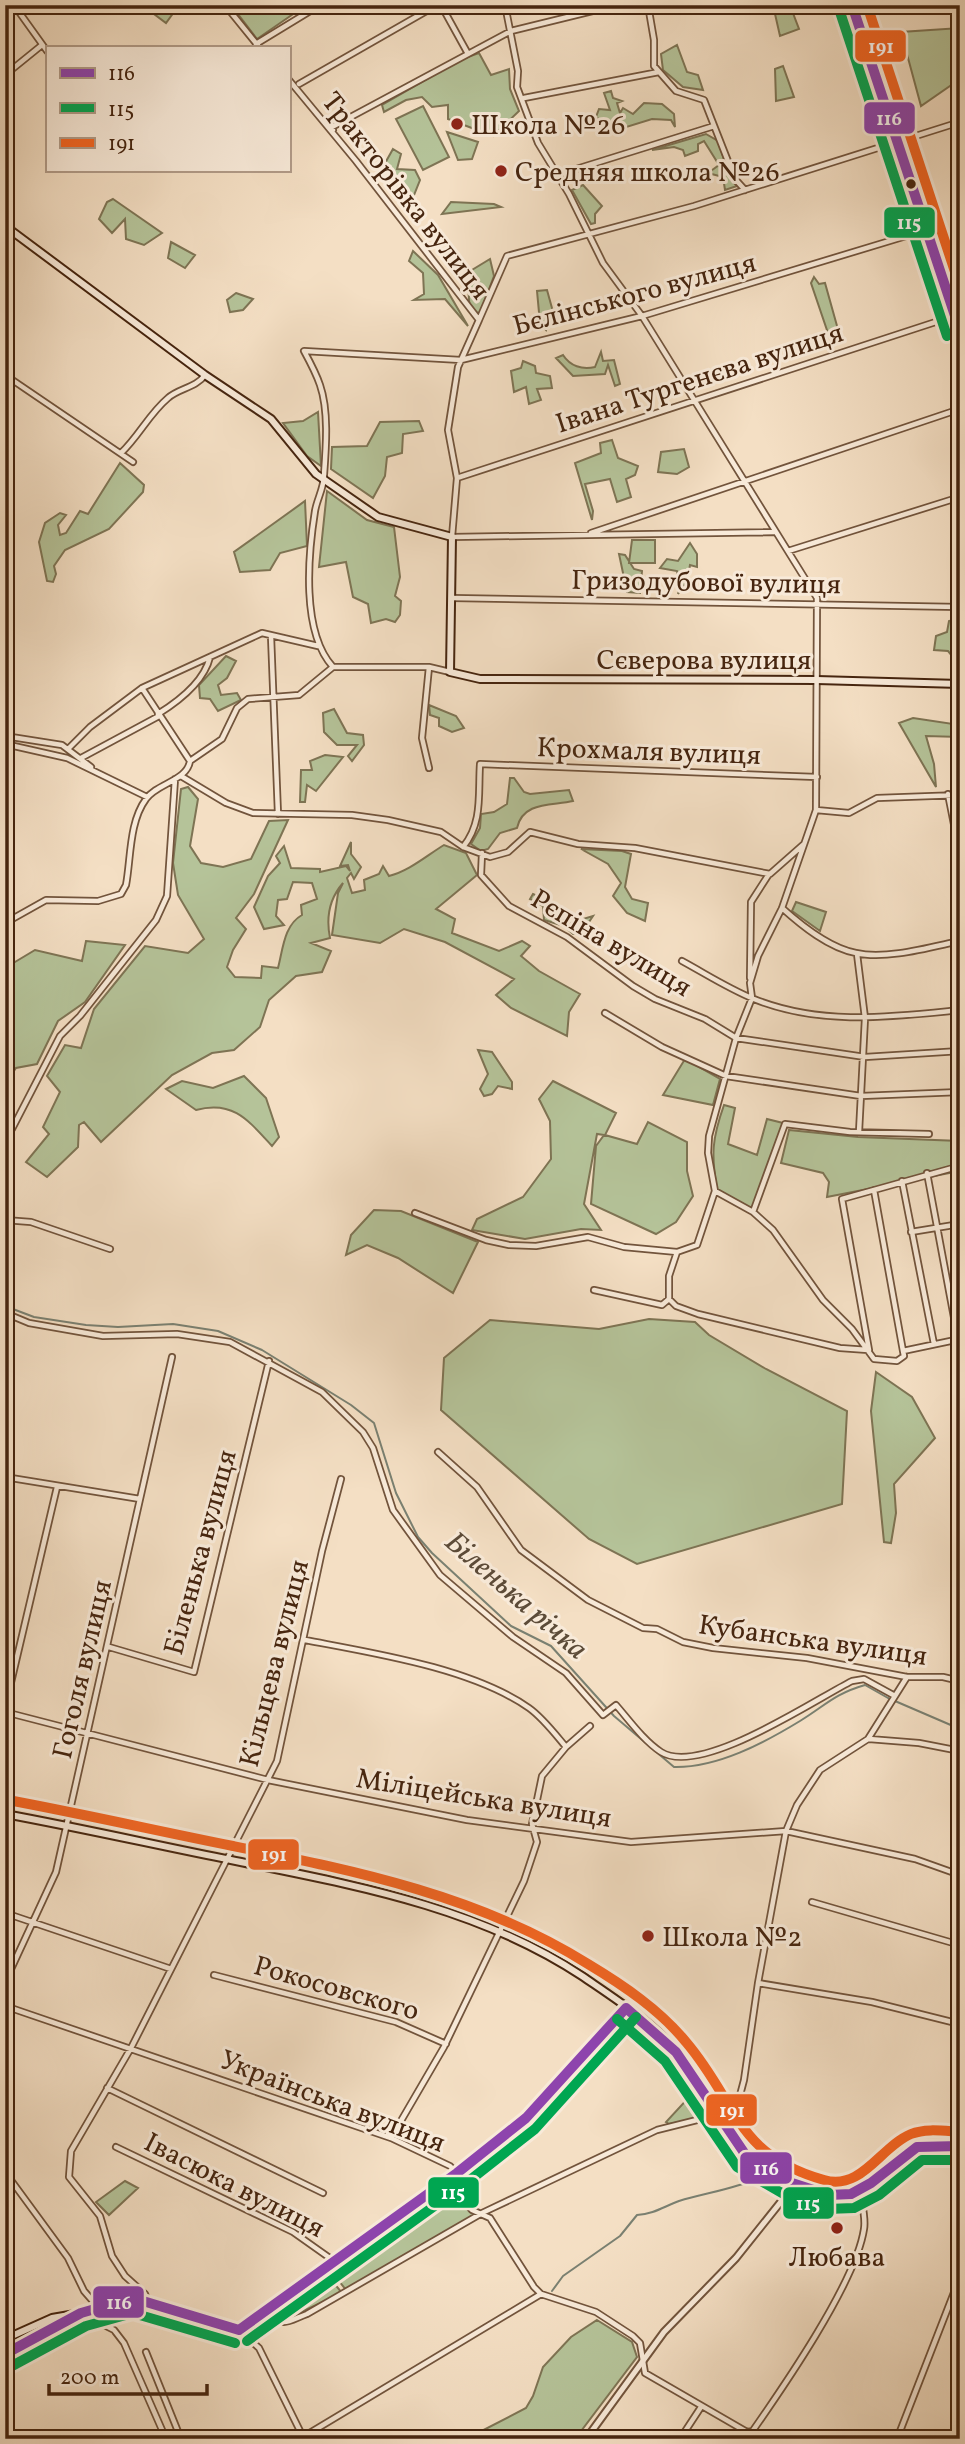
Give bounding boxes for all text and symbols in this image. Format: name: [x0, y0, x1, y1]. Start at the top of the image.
line badge: 191: [854, 29, 907, 63]
text: 191: [868, 35, 894, 61]
legend: [46, 46, 290, 172]
text: 116: [108, 60, 135, 89]
street label: Тракторівка вулиця: [312, 84, 499, 309]
text: 115: [108, 96, 134, 125]
line badge: 116: [863, 101, 916, 135]
place label: Школа №26: [471, 107, 625, 146]
text: 116: [876, 107, 902, 133]
marker: Школа №26: [449, 116, 465, 132]
text: 191: [108, 130, 135, 159]
place label: Средняя школа №26: [515, 154, 780, 193]
marker: Средняя школа №26: [493, 163, 509, 179]
unlabelled marker: [904, 177, 918, 191]
line badge: 115: [883, 206, 936, 239]
text: 115: [897, 211, 921, 237]
street label: Бєлінського вулиця: [509, 244, 761, 347]
street label: Івана Тургенєва вулиця: [551, 314, 849, 444]
street label: Гризодубової вулиця: [571, 562, 841, 605]
street label: Сєверова вулиця: [597, 642, 811, 681]
street label: Крохмаля вулиця: [536, 729, 762, 776]
street label: Рєпіна вулиця: [523, 881, 699, 1008]
street label: Біленька вулиця: [155, 1446, 248, 1660]
water label: Біленька річка: [435, 1523, 596, 1670]
street label: Кільцева вулиця: [231, 1556, 320, 1771]
street label: Гоголя вулиця: [44, 1576, 123, 1763]
street label: Кубанська вулиця: [696, 1606, 929, 1677]
street label: Міліцейська вулиця: [353, 1760, 614, 1839]
line badge: 191: [247, 1838, 300, 1871]
text: 191: [261, 1843, 287, 1869]
place label: Школа №2: [662, 1919, 802, 1958]
marker: Школа №2: [640, 1928, 656, 1944]
street label: Рокосовского: [249, 1947, 424, 2032]
street label: Українська вулиця: [214, 2041, 451, 2163]
line badge: 191: [705, 2093, 758, 2127]
text: 191: [719, 2099, 745, 2125]
street label: Івасюка вулиця: [137, 2124, 331, 2249]
line badge: 116: [739, 2151, 793, 2185]
text: 116: [753, 2157, 779, 2183]
line badge: 115: [427, 2176, 480, 2209]
text: 115: [441, 2181, 465, 2207]
line badge: 115: [782, 2186, 835, 2220]
text: 115: [796, 2192, 820, 2218]
marker: Любава: [829, 2220, 845, 2236]
place label: Любава: [789, 2239, 886, 2278]
line badge: 116: [92, 2285, 145, 2319]
text: 116: [106, 2291, 132, 2317]
scale bar: [49, 2353, 206, 2397]
text: 200 m: [60, 2364, 120, 2393]

